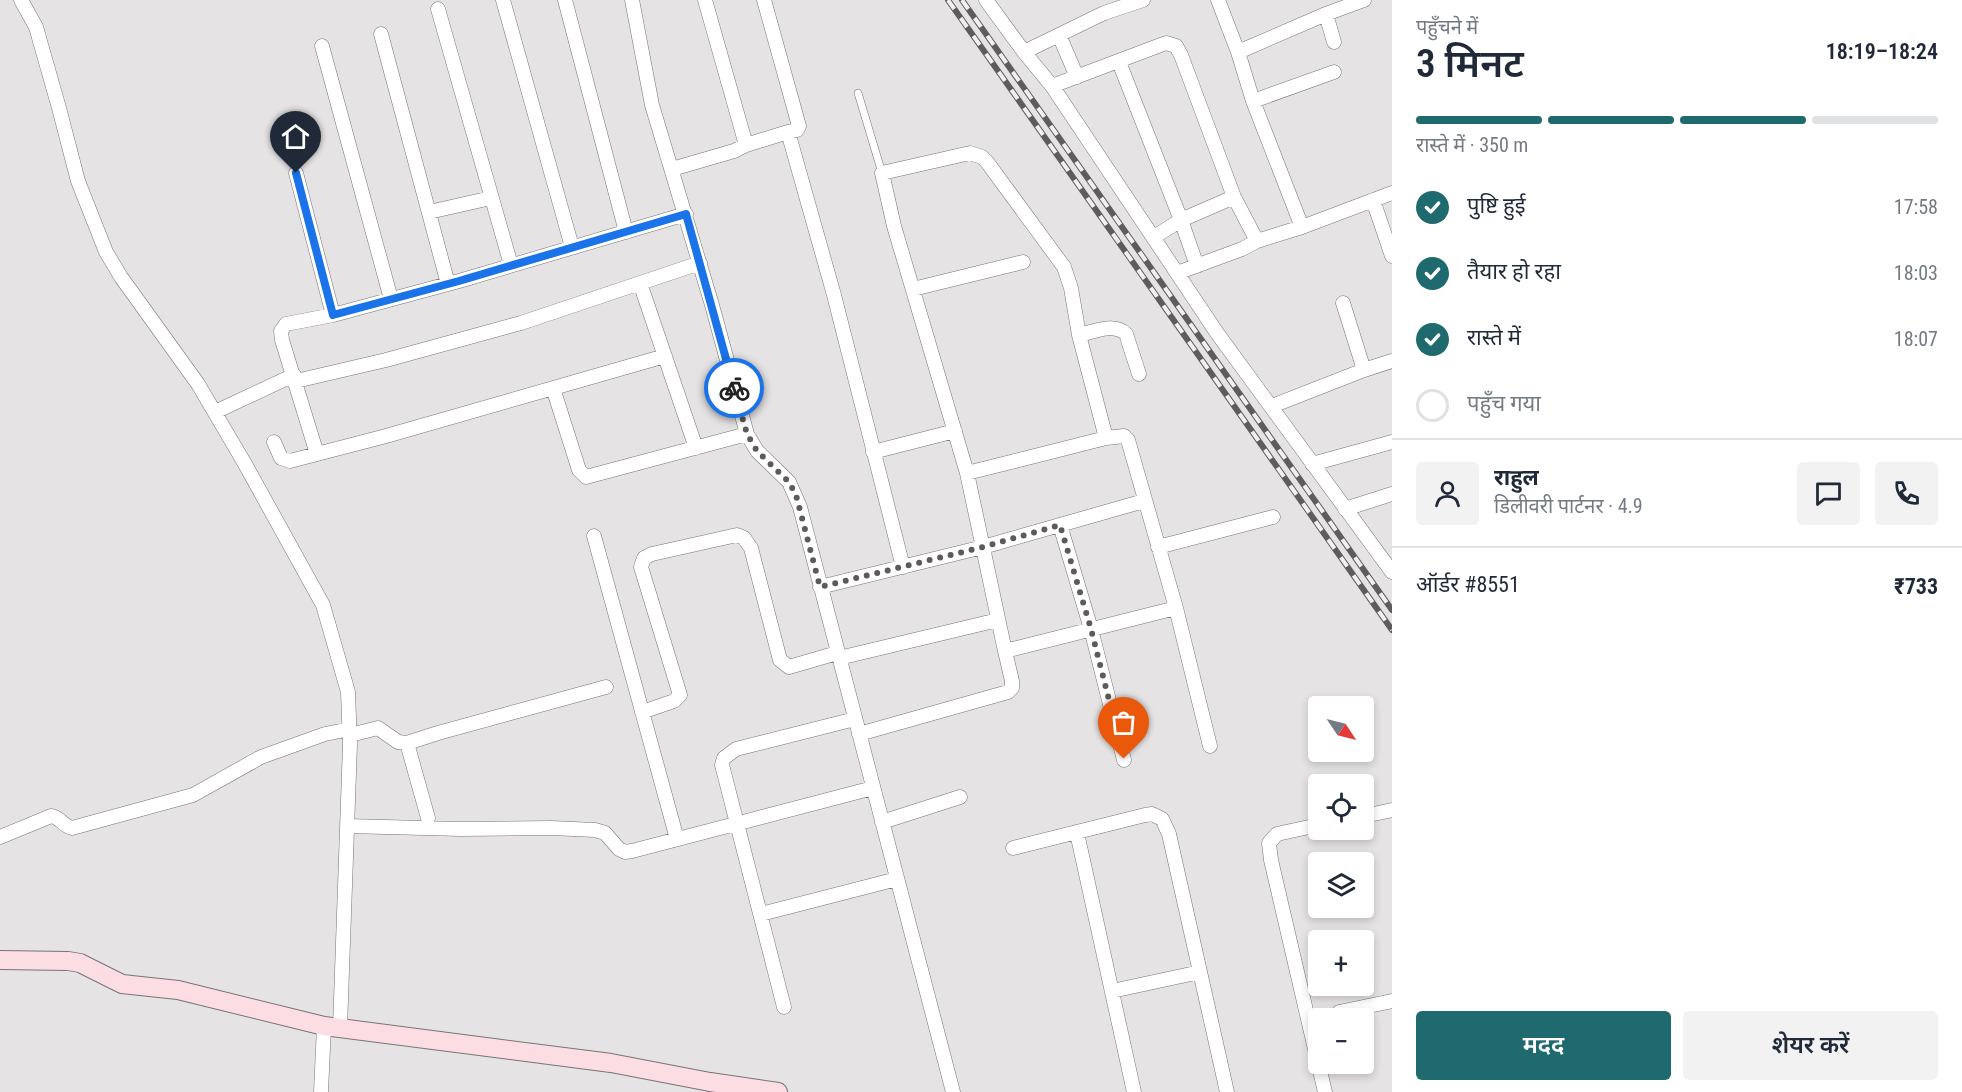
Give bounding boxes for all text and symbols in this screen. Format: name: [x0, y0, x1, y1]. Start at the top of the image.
text: पहुँचने में: [1416, 15, 1478, 39]
text: 18:19–18:24: [1826, 39, 1938, 64]
text: 3 मिनट: [1416, 41, 1524, 87]
pin: [270, 111, 321, 173]
icon: home: [279, 120, 312, 153]
text: रास्ते में · 350 m: [1416, 133, 1528, 157]
icon: check: [1416, 191, 1449, 224]
text: पुष्टि हुई: [1467, 193, 1526, 218]
text: 17:58: [1894, 195, 1938, 219]
icon: check: [1416, 257, 1449, 290]
text: तैयार हो रहा: [1467, 259, 1561, 284]
text: 18:03: [1894, 261, 1938, 285]
icon: check: [1416, 323, 1449, 356]
text: रास्ते में: [1467, 325, 1521, 350]
text: 18:07: [1894, 327, 1938, 351]
courier: [704, 358, 764, 418]
icon: bike: [718, 372, 751, 405]
text: पहुँच गया: [1467, 391, 1541, 416]
button: person: [1416, 462, 1479, 525]
button: chat: [1797, 462, 1860, 525]
button: phone: [1875, 462, 1938, 525]
text: राहुल: [1494, 465, 1539, 490]
text: डिलीवरी पार्टनर · 4.9: [1494, 494, 1643, 518]
text: ऑर्डर #8551: [1416, 572, 1520, 597]
text: ₹733: [1894, 574, 1938, 599]
north arrow: [1308, 696, 1374, 762]
map controls: [1308, 696, 1374, 1074]
pin: [1098, 697, 1149, 759]
icon: bag: [1107, 706, 1140, 739]
button: locate: [1308, 774, 1374, 840]
button: layers: [1308, 852, 1374, 918]
button: +: [1308, 930, 1374, 996]
button: −: [1308, 1008, 1374, 1074]
button: मदद: [1416, 1011, 1671, 1080]
button: शेयर करें: [1683, 1011, 1938, 1080]

